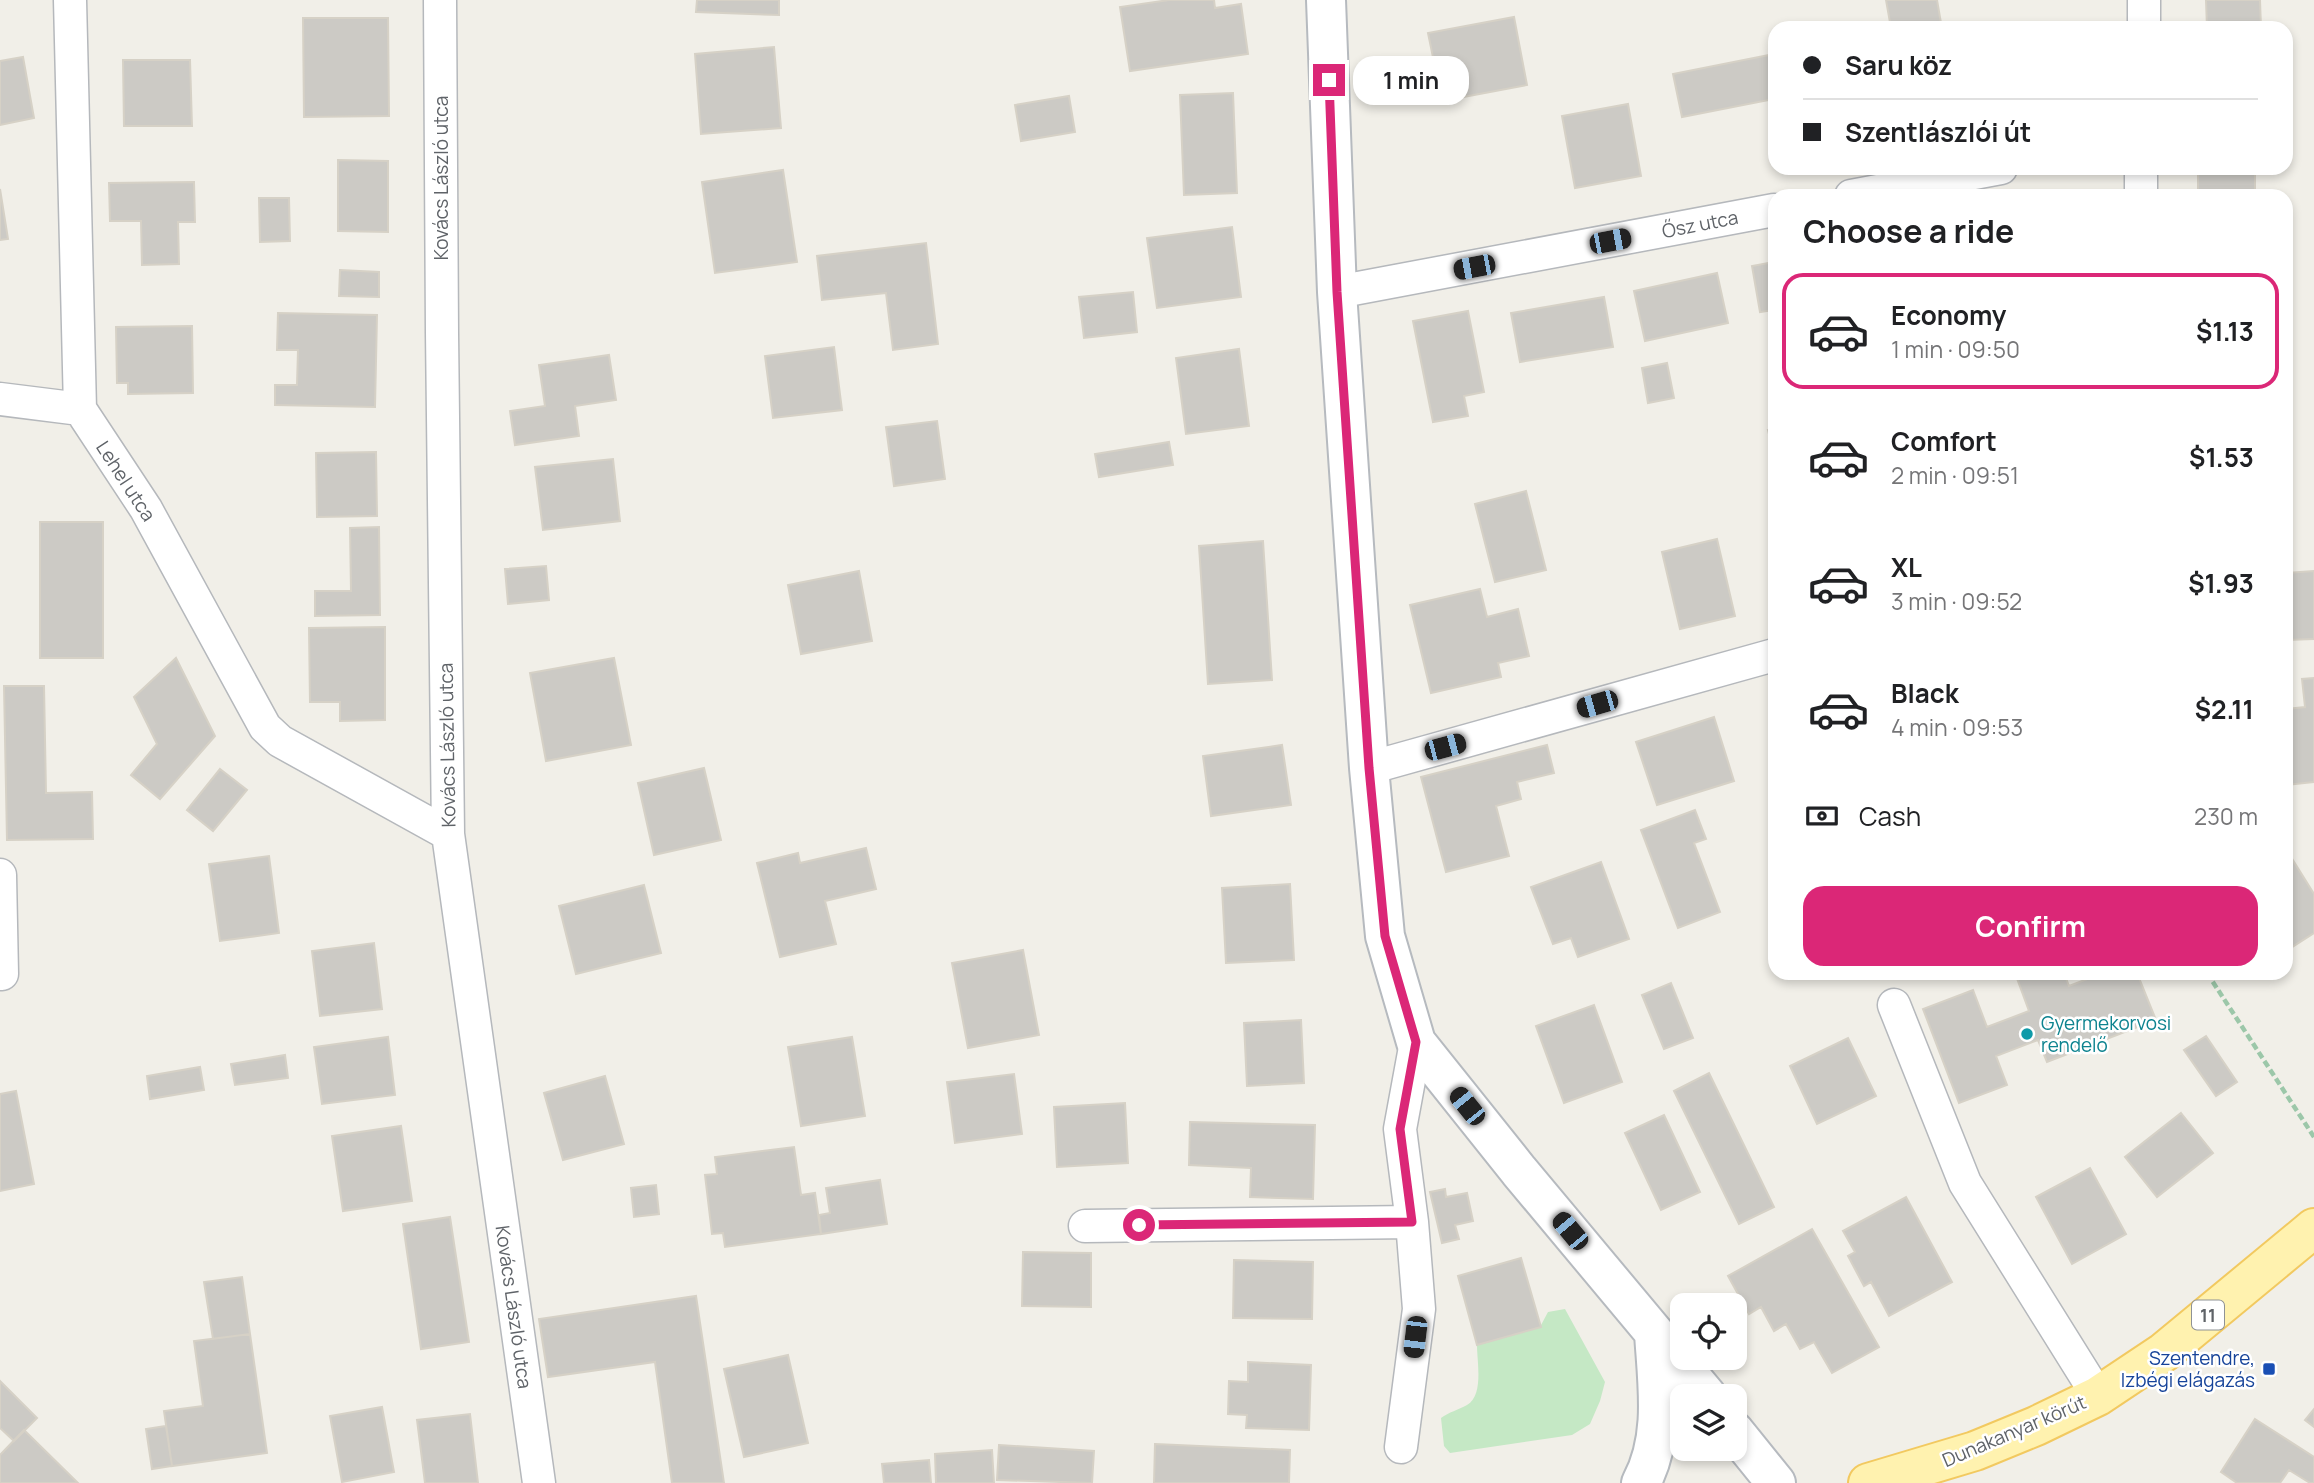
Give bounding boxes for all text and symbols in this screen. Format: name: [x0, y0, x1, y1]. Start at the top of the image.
text: Saru köz: [1845, 47, 1952, 83]
callout: 1 min: [1354, 56, 1469, 104]
route end: [1313, 64, 1345, 96]
text: 1 min: [1383, 64, 1439, 96]
street label: Kovács László utca: [428, 96, 454, 260]
text: Szentlászlói út: [1845, 114, 2031, 150]
street label: Ősz utca: [1660, 204, 1740, 244]
text: Choose a ride: [1803, 209, 2014, 253]
car: [1588, 227, 1633, 255]
car: [1452, 253, 1497, 281]
text: Economy: [1891, 297, 2006, 333]
icon: car: [1807, 300, 1870, 363]
text: $1.13: [2196, 313, 2254, 349]
text: 1 min · 09:50: [1891, 333, 2020, 365]
text: Comfort: [1891, 423, 1997, 459]
icon: car: [1807, 426, 1870, 489]
street label: Lehel utca: [90, 436, 162, 526]
text: $1.53: [2189, 439, 2254, 475]
text: 2 min · 09:51: [1891, 459, 2019, 491]
text: XL: [1891, 549, 1922, 585]
icon: car: [1807, 552, 1870, 615]
text: $1.93: [2188, 565, 2254, 601]
text: 3 min · 09:52: [1891, 585, 2022, 617]
street label: Kovács László utca: [433, 662, 461, 828]
text: Black: [1891, 675, 1959, 711]
icon: car: [1807, 678, 1870, 741]
car: [1574, 688, 1621, 720]
text: $2.11: [2195, 691, 2254, 727]
text: 4 min · 09:53: [1891, 711, 2023, 743]
car: [1422, 731, 1469, 763]
icon: cash: [1803, 797, 1841, 835]
text: Cash: [1859, 798, 1921, 834]
text: 230 m: [2194, 800, 2258, 832]
button: Confirm: [1803, 886, 2258, 966]
place label: Gyermekorvosi rendelő: [2041, 1010, 2171, 1058]
marker: Gyermekorvosi rendelő: [2019, 1026, 2035, 1042]
car: [1446, 1083, 1489, 1129]
car: [1549, 1208, 1592, 1254]
route start: [1123, 1209, 1155, 1241]
street label: Kovács László utca: [490, 1224, 538, 1390]
map controls: [1670, 1293, 1747, 1461]
button: locate: [1670, 1293, 1747, 1370]
road number: 11: [2192, 1300, 2224, 1330]
car: [1403, 1315, 1428, 1359]
place label: Szentendre, Izbégi elágazás: [2121, 1345, 2255, 1393]
marker: Szentendre, Izbégi elágazás: [2261, 1361, 2277, 1377]
button: layers: [1670, 1384, 1747, 1461]
street label: Dunakanyar körút: [1938, 1389, 2090, 1473]

